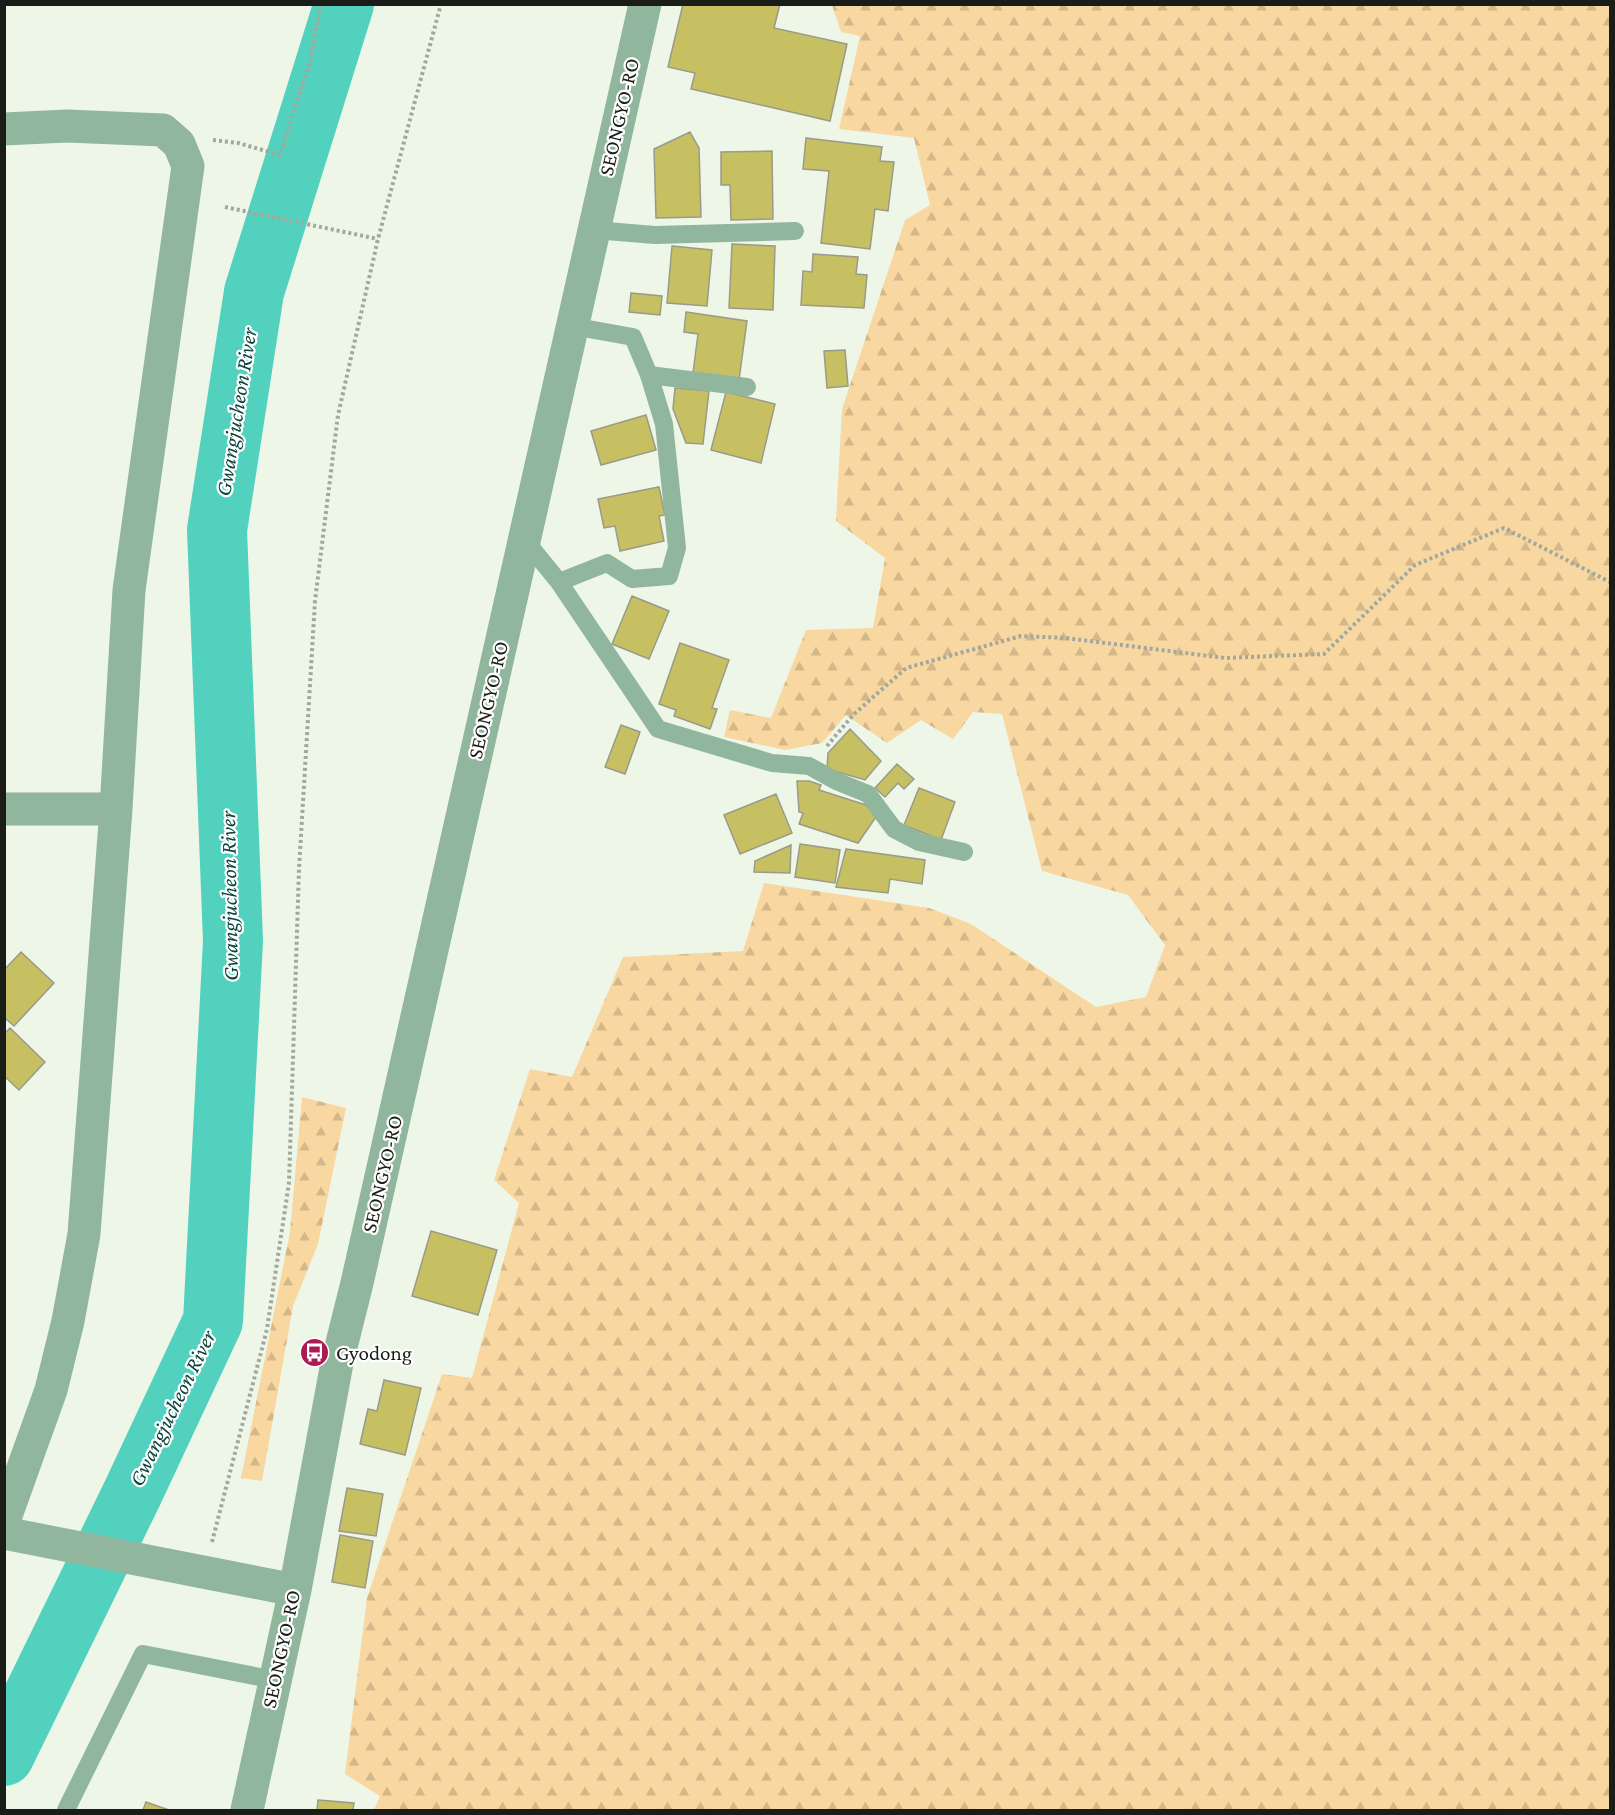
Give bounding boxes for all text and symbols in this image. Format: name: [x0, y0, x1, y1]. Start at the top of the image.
street label: SEONGYO-RO: [594, 56, 644, 178]
water label: Gwangjucheon River: [210, 325, 263, 498]
street label: SEONGYO-RO: [463, 639, 513, 761]
water label: Gwangjucheon River: [215, 809, 244, 981]
street label: SEONGYO-RO: [357, 1113, 407, 1235]
water label: Gwangjucheon River: [124, 1325, 222, 1490]
bus stop icon: Gyodong: [299, 1337, 331, 1369]
place label: Gyodong: [336, 1341, 412, 1365]
street label: SEONGYO-RO: [257, 1588, 305, 1710]

